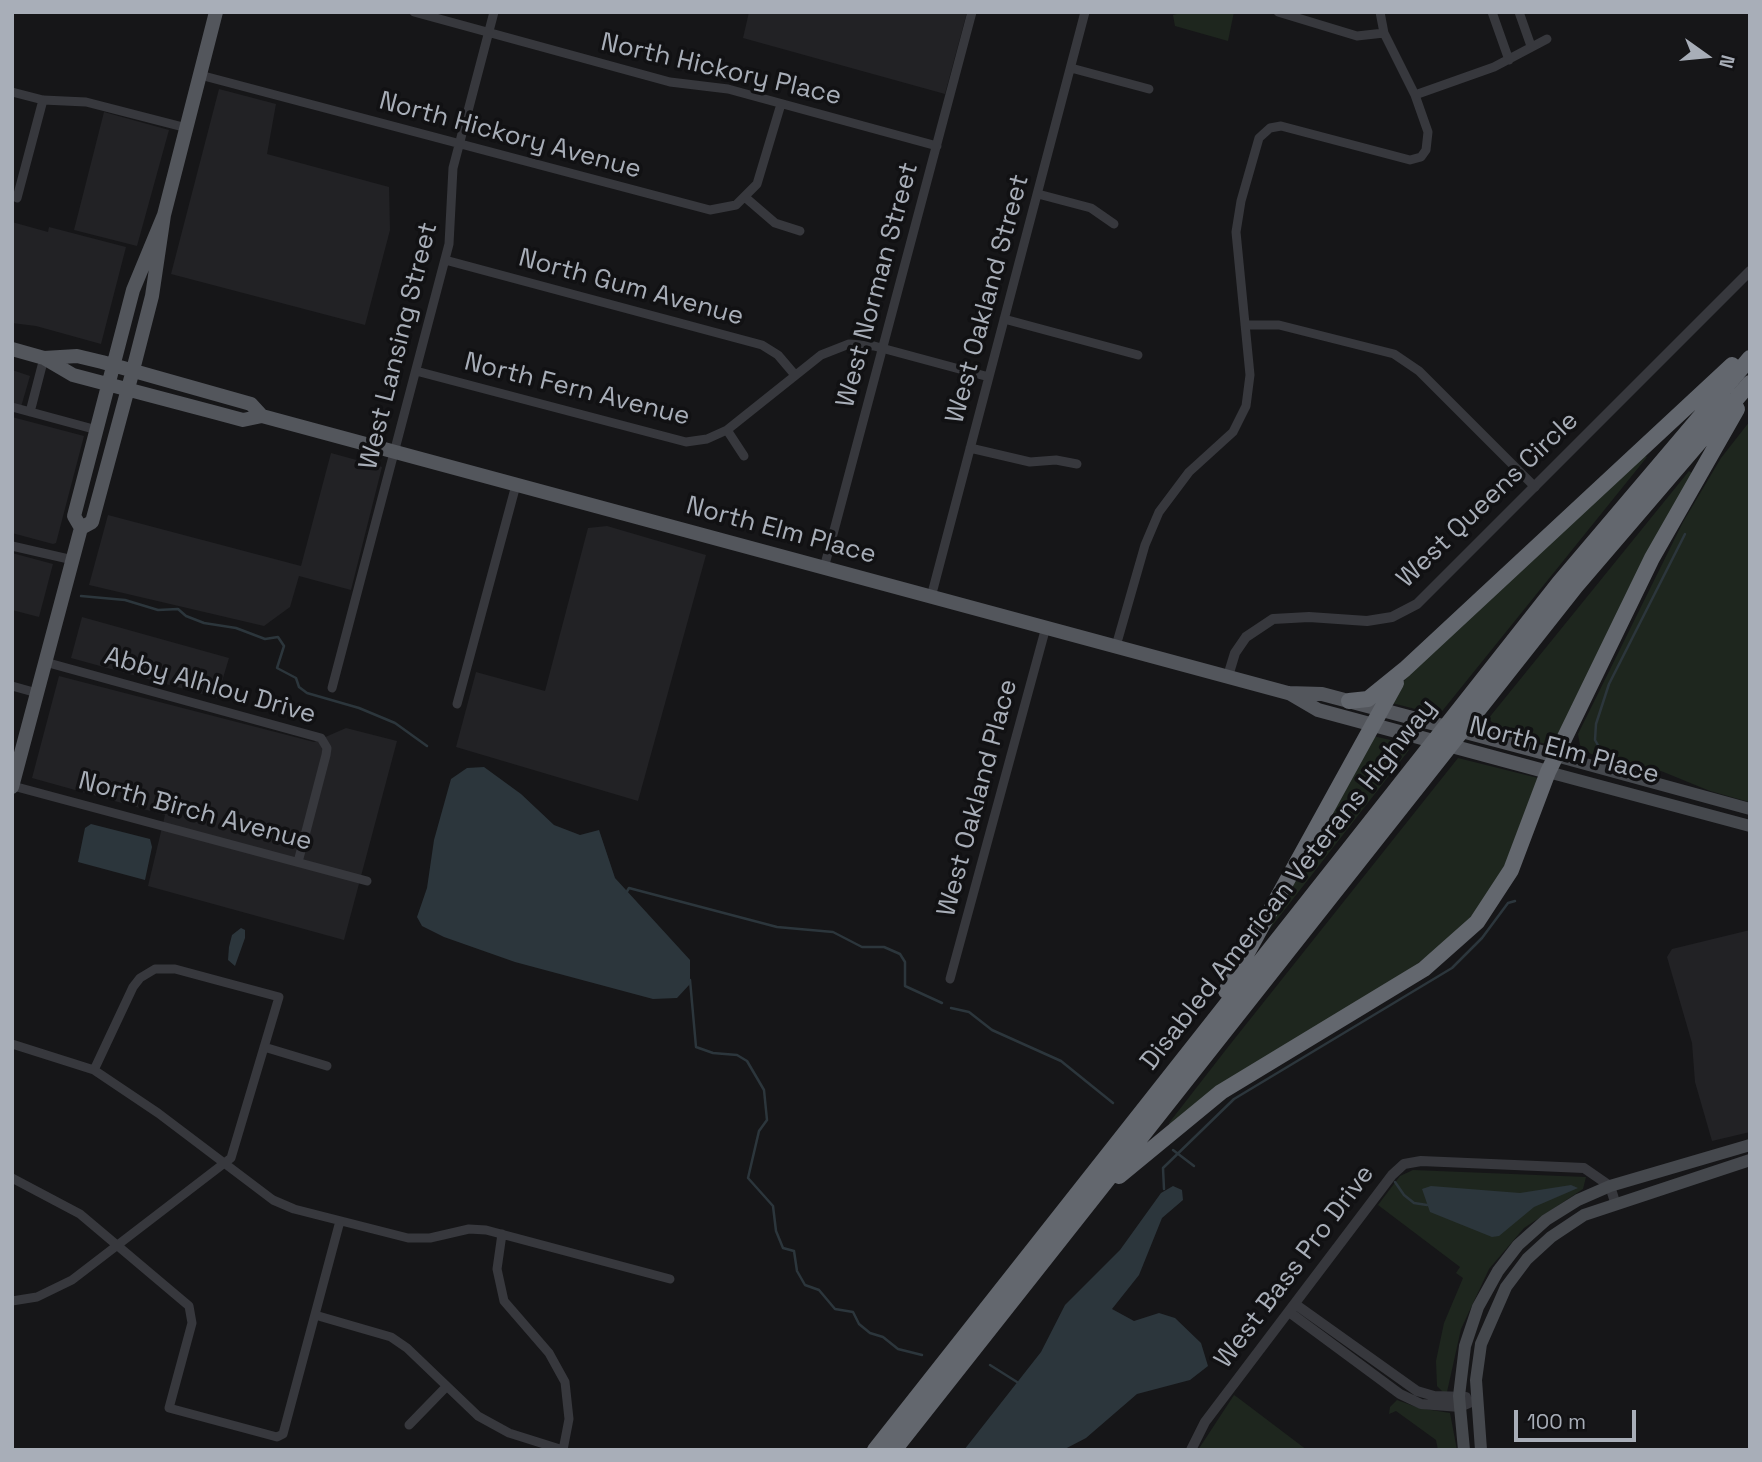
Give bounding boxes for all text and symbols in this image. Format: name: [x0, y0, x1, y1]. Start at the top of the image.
north arrow: [1671, 21, 1741, 91]
street label: North Hickory Place: [598, 27, 844, 113]
text: N: [1713, 52, 1740, 71]
street label: North Hickory Avenue: [375, 86, 645, 186]
street label: West Norman Street: [830, 159, 926, 411]
street label: West Oakland Street: [940, 171, 1036, 427]
street label: West Lansing Street: [353, 219, 445, 473]
street label: North Gum Avenue: [515, 243, 747, 333]
street label: North Fern Avenue: [461, 347, 693, 433]
street label: West Queens Circle: [1391, 405, 1585, 595]
street label: North Elm Place: [683, 491, 879, 571]
street label: Abby Alhlou Drive: [101, 641, 319, 731]
street label: West Oakland Place: [931, 676, 1025, 920]
street label: Disabled American Veterans Highway: [1134, 693, 1444, 1077]
street label: North Elm Place: [1466, 711, 1662, 791]
street label: North Birch Avenue: [75, 766, 315, 858]
street label: West Bass Pro Drive: [1209, 1159, 1381, 1375]
scale bar: [1517, 1396, 1640, 1440]
text: 100 m: [1527, 1408, 1586, 1435]

